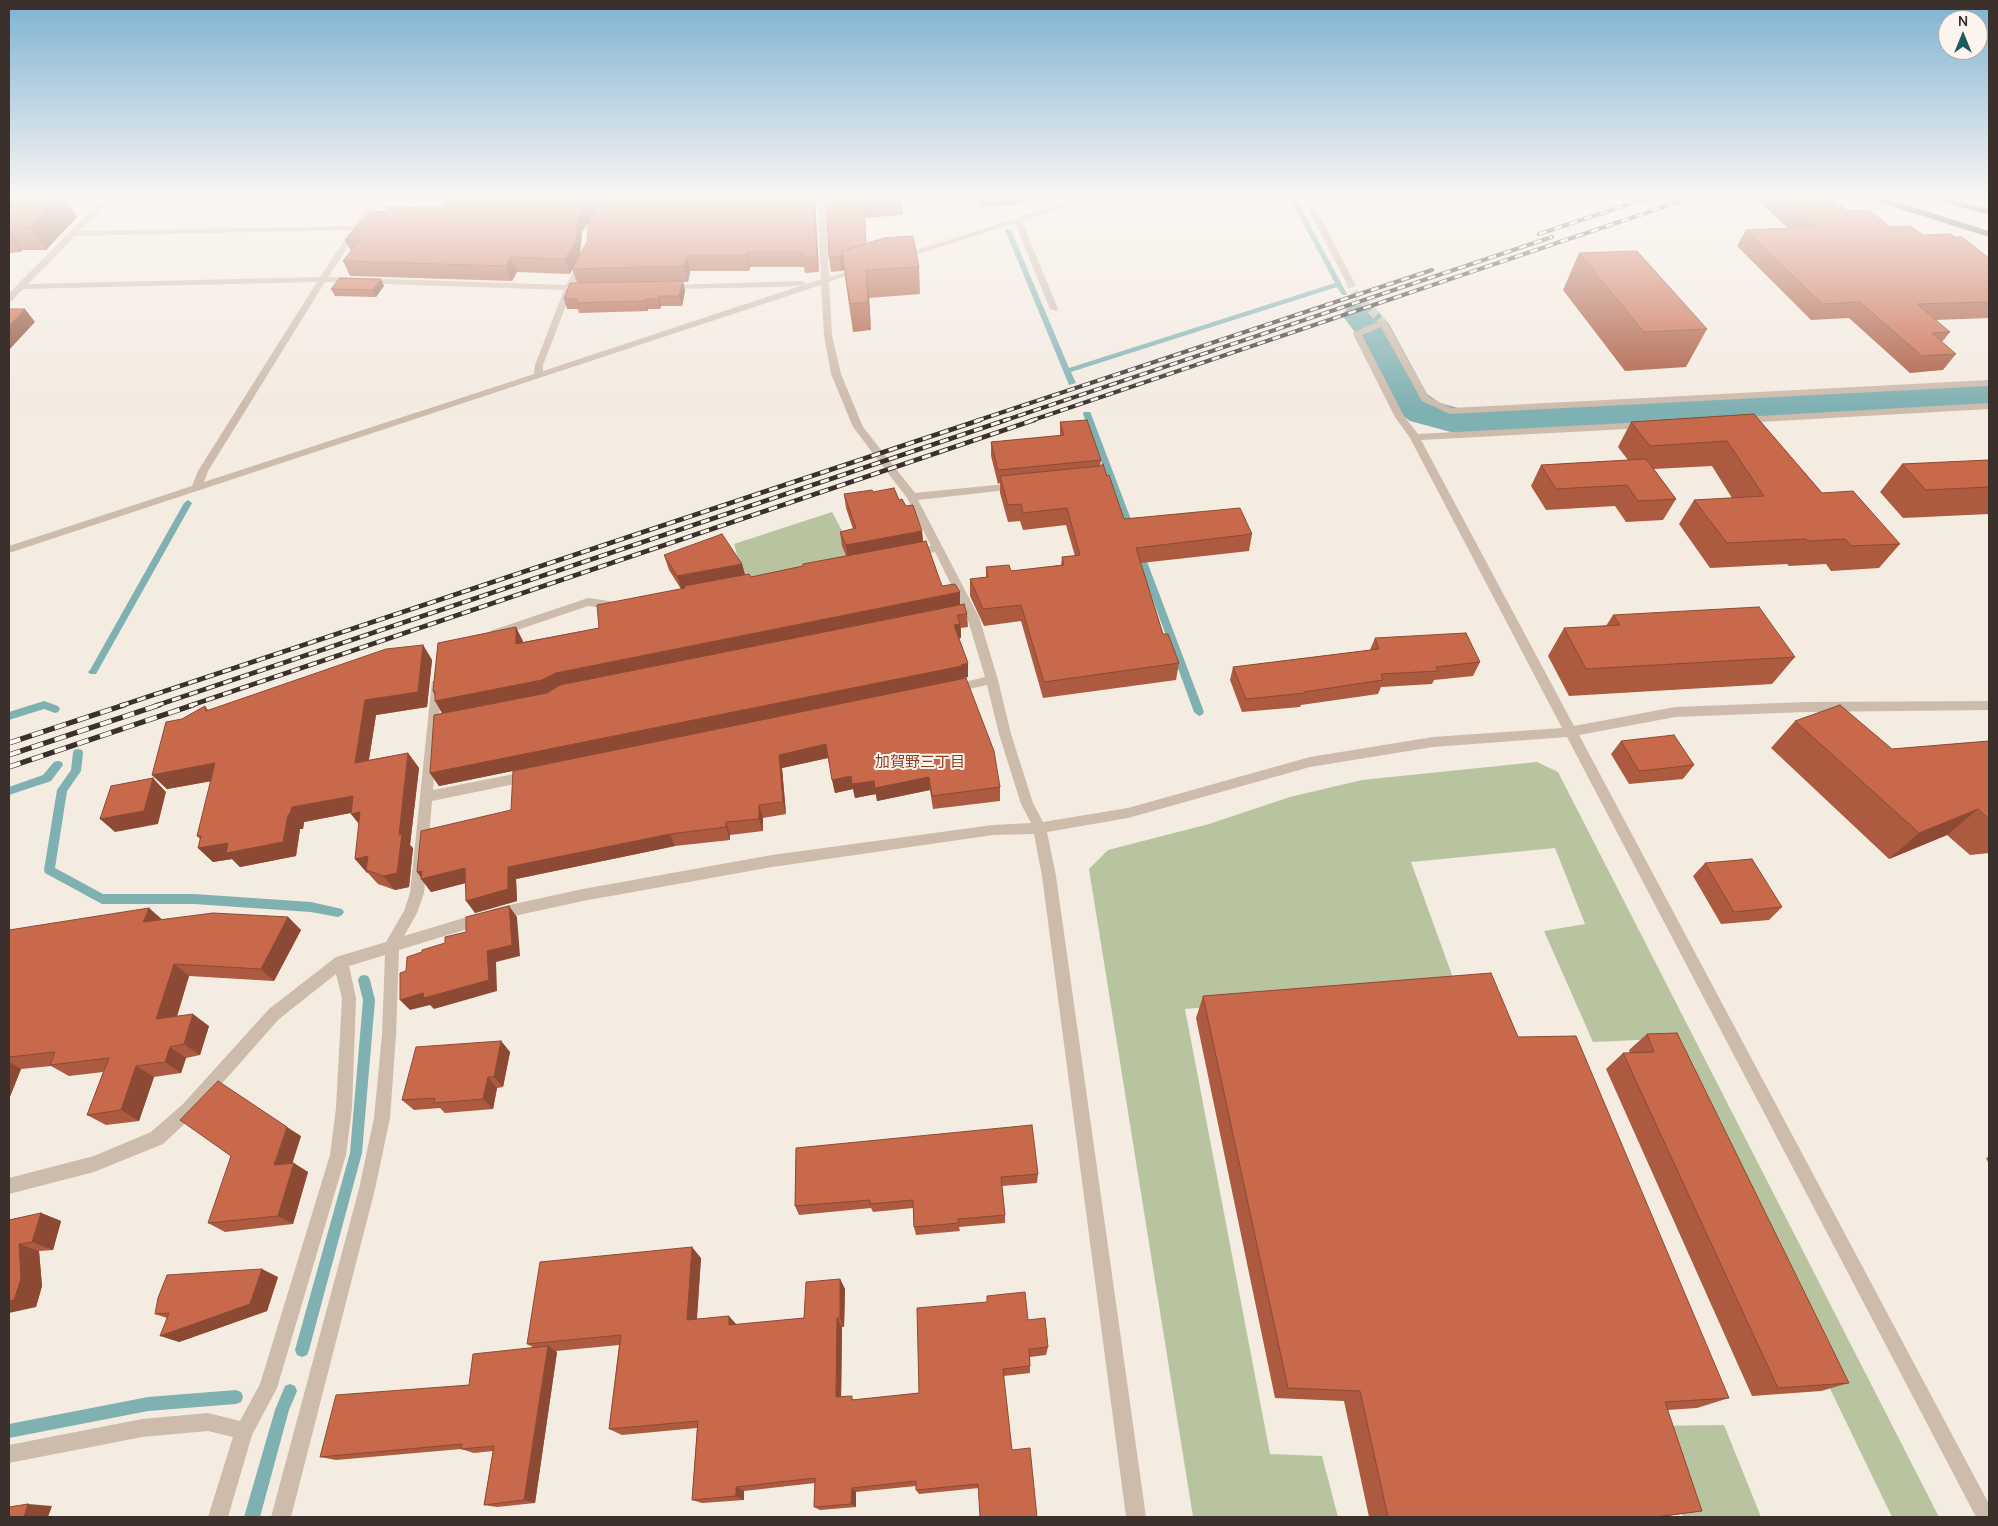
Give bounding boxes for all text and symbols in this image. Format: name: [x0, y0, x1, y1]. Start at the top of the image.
north arrow: [1938, 10, 1988, 60]
text: N: [1958, 11, 1968, 30]
district label: 加賀野三丁目: [875, 754, 965, 772]

